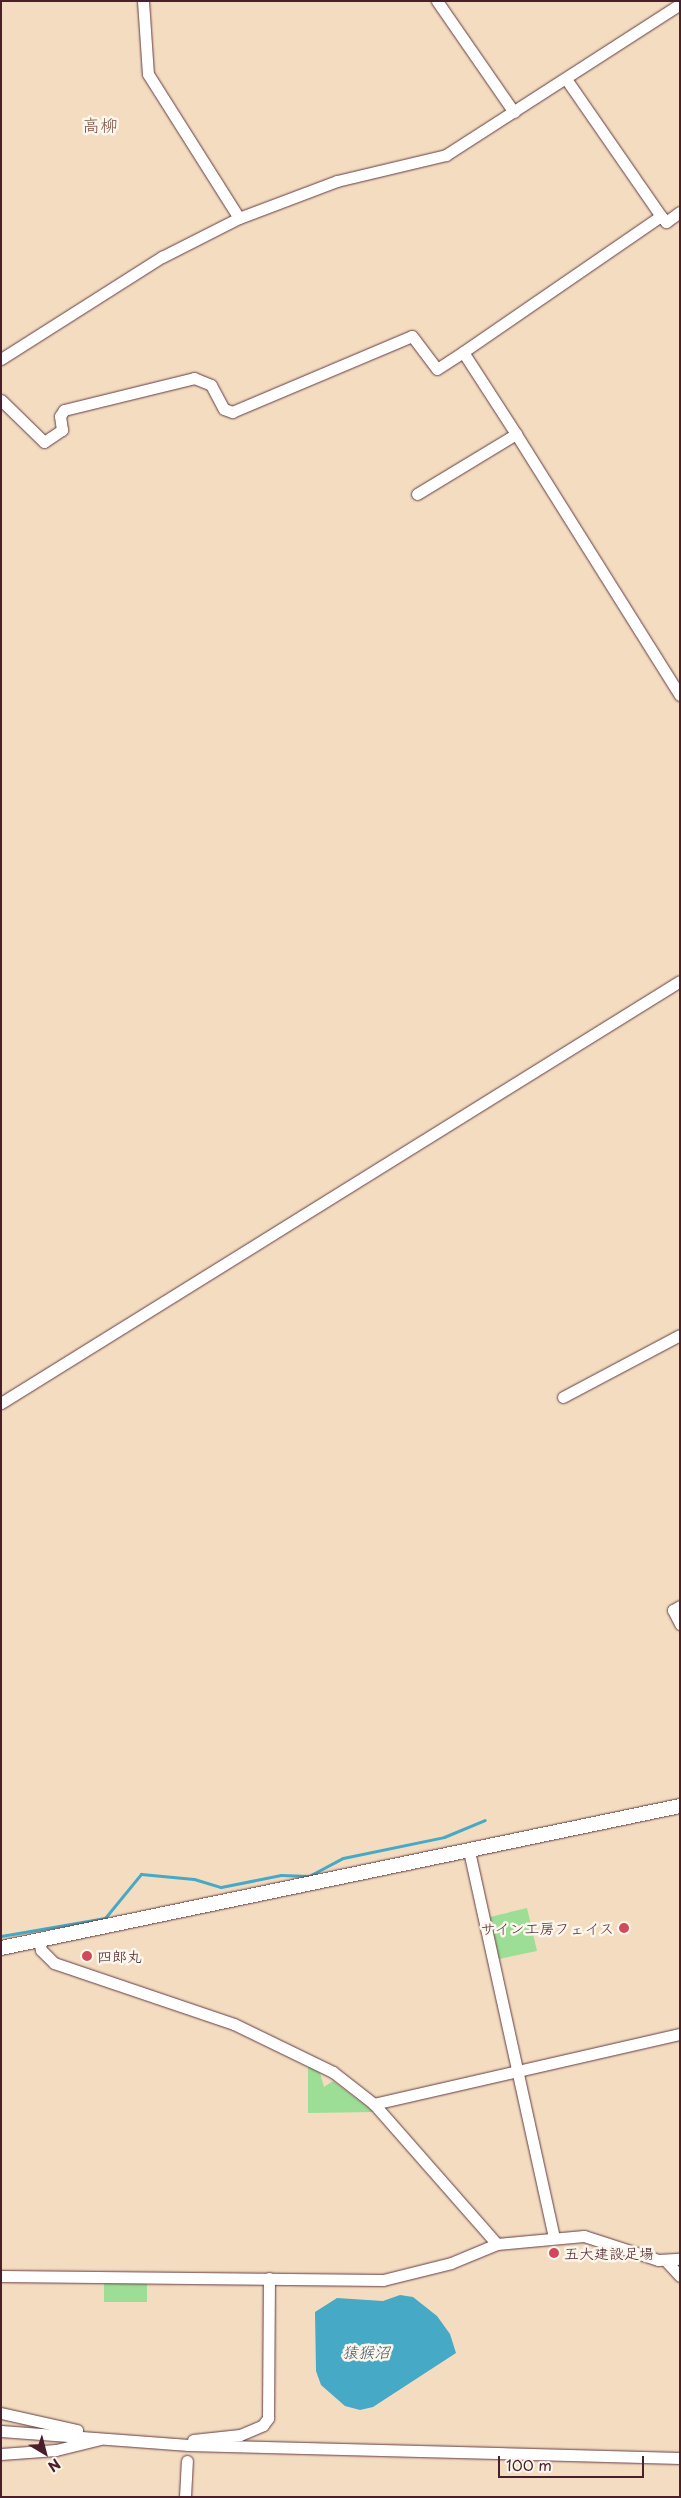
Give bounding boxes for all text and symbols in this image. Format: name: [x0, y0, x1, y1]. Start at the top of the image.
district label: 高柳: [82, 114, 118, 136]
place label: サイン工房フェイス: [479, 1919, 614, 1937]
marker: サイン工房フェイス: [618, 1922, 630, 1934]
place label: 四郎丸: [97, 1947, 142, 1965]
marker: 四郎丸: [81, 1950, 93, 1962]
place label: 五大建設足場: [564, 2244, 654, 2262]
marker: 五大建設足場: [548, 2247, 560, 2259]
water label: 猿猴沼: [342, 2341, 390, 2361]
north arrow: [20, 2428, 70, 2478]
scale bar: [501, 2446, 647, 2478]
text: 100 m: [506, 2453, 552, 2476]
text: N: [44, 2454, 65, 2477]

